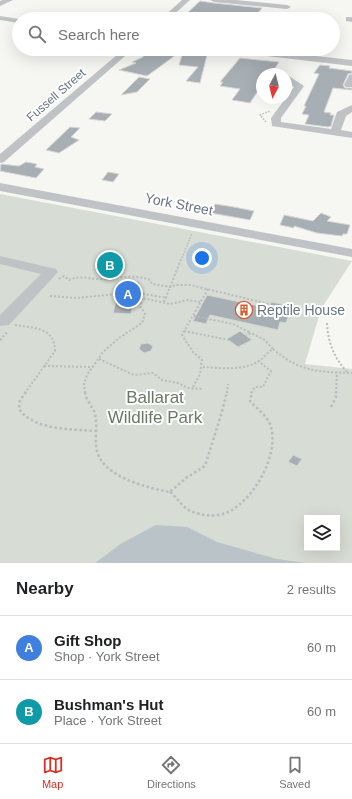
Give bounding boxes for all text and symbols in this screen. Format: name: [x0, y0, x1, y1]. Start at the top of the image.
search box: [12, 12, 340, 56]
icon: search: [26, 23, 48, 45]
text: Search here: [58, 26, 140, 43]
street label: Fussell Street: [24, 65, 89, 124]
north arrow: [256, 68, 292, 104]
street label: York Street: [144, 190, 214, 218]
your location: [192, 248, 212, 268]
pin: B: [97, 250, 123, 280]
pin: A: [115, 279, 141, 309]
building icon: Reptile House: [234, 300, 254, 320]
place label: Reptile House: [257, 302, 345, 318]
park label: Ballarat Wildlife Park: [108, 388, 203, 427]
map controls: [304, 515, 340, 551]
button: layers: [304, 515, 340, 551]
text: Nearby: [16, 579, 74, 598]
text: 2 results: [287, 582, 336, 597]
text: Gift Shop: [54, 632, 122, 649]
text: A: [24, 640, 34, 655]
text: 60 m: [307, 640, 336, 655]
text: Shop · York Street: [54, 649, 160, 664]
text: Bushman's Hut: [54, 696, 163, 713]
text: B: [24, 704, 34, 719]
text: 60 m: [307, 704, 336, 719]
text: Place · York Street: [54, 713, 162, 728]
tab: Map: [42, 754, 64, 790]
tab: Directions: [147, 754, 196, 790]
tab: Saved: [279, 754, 310, 790]

